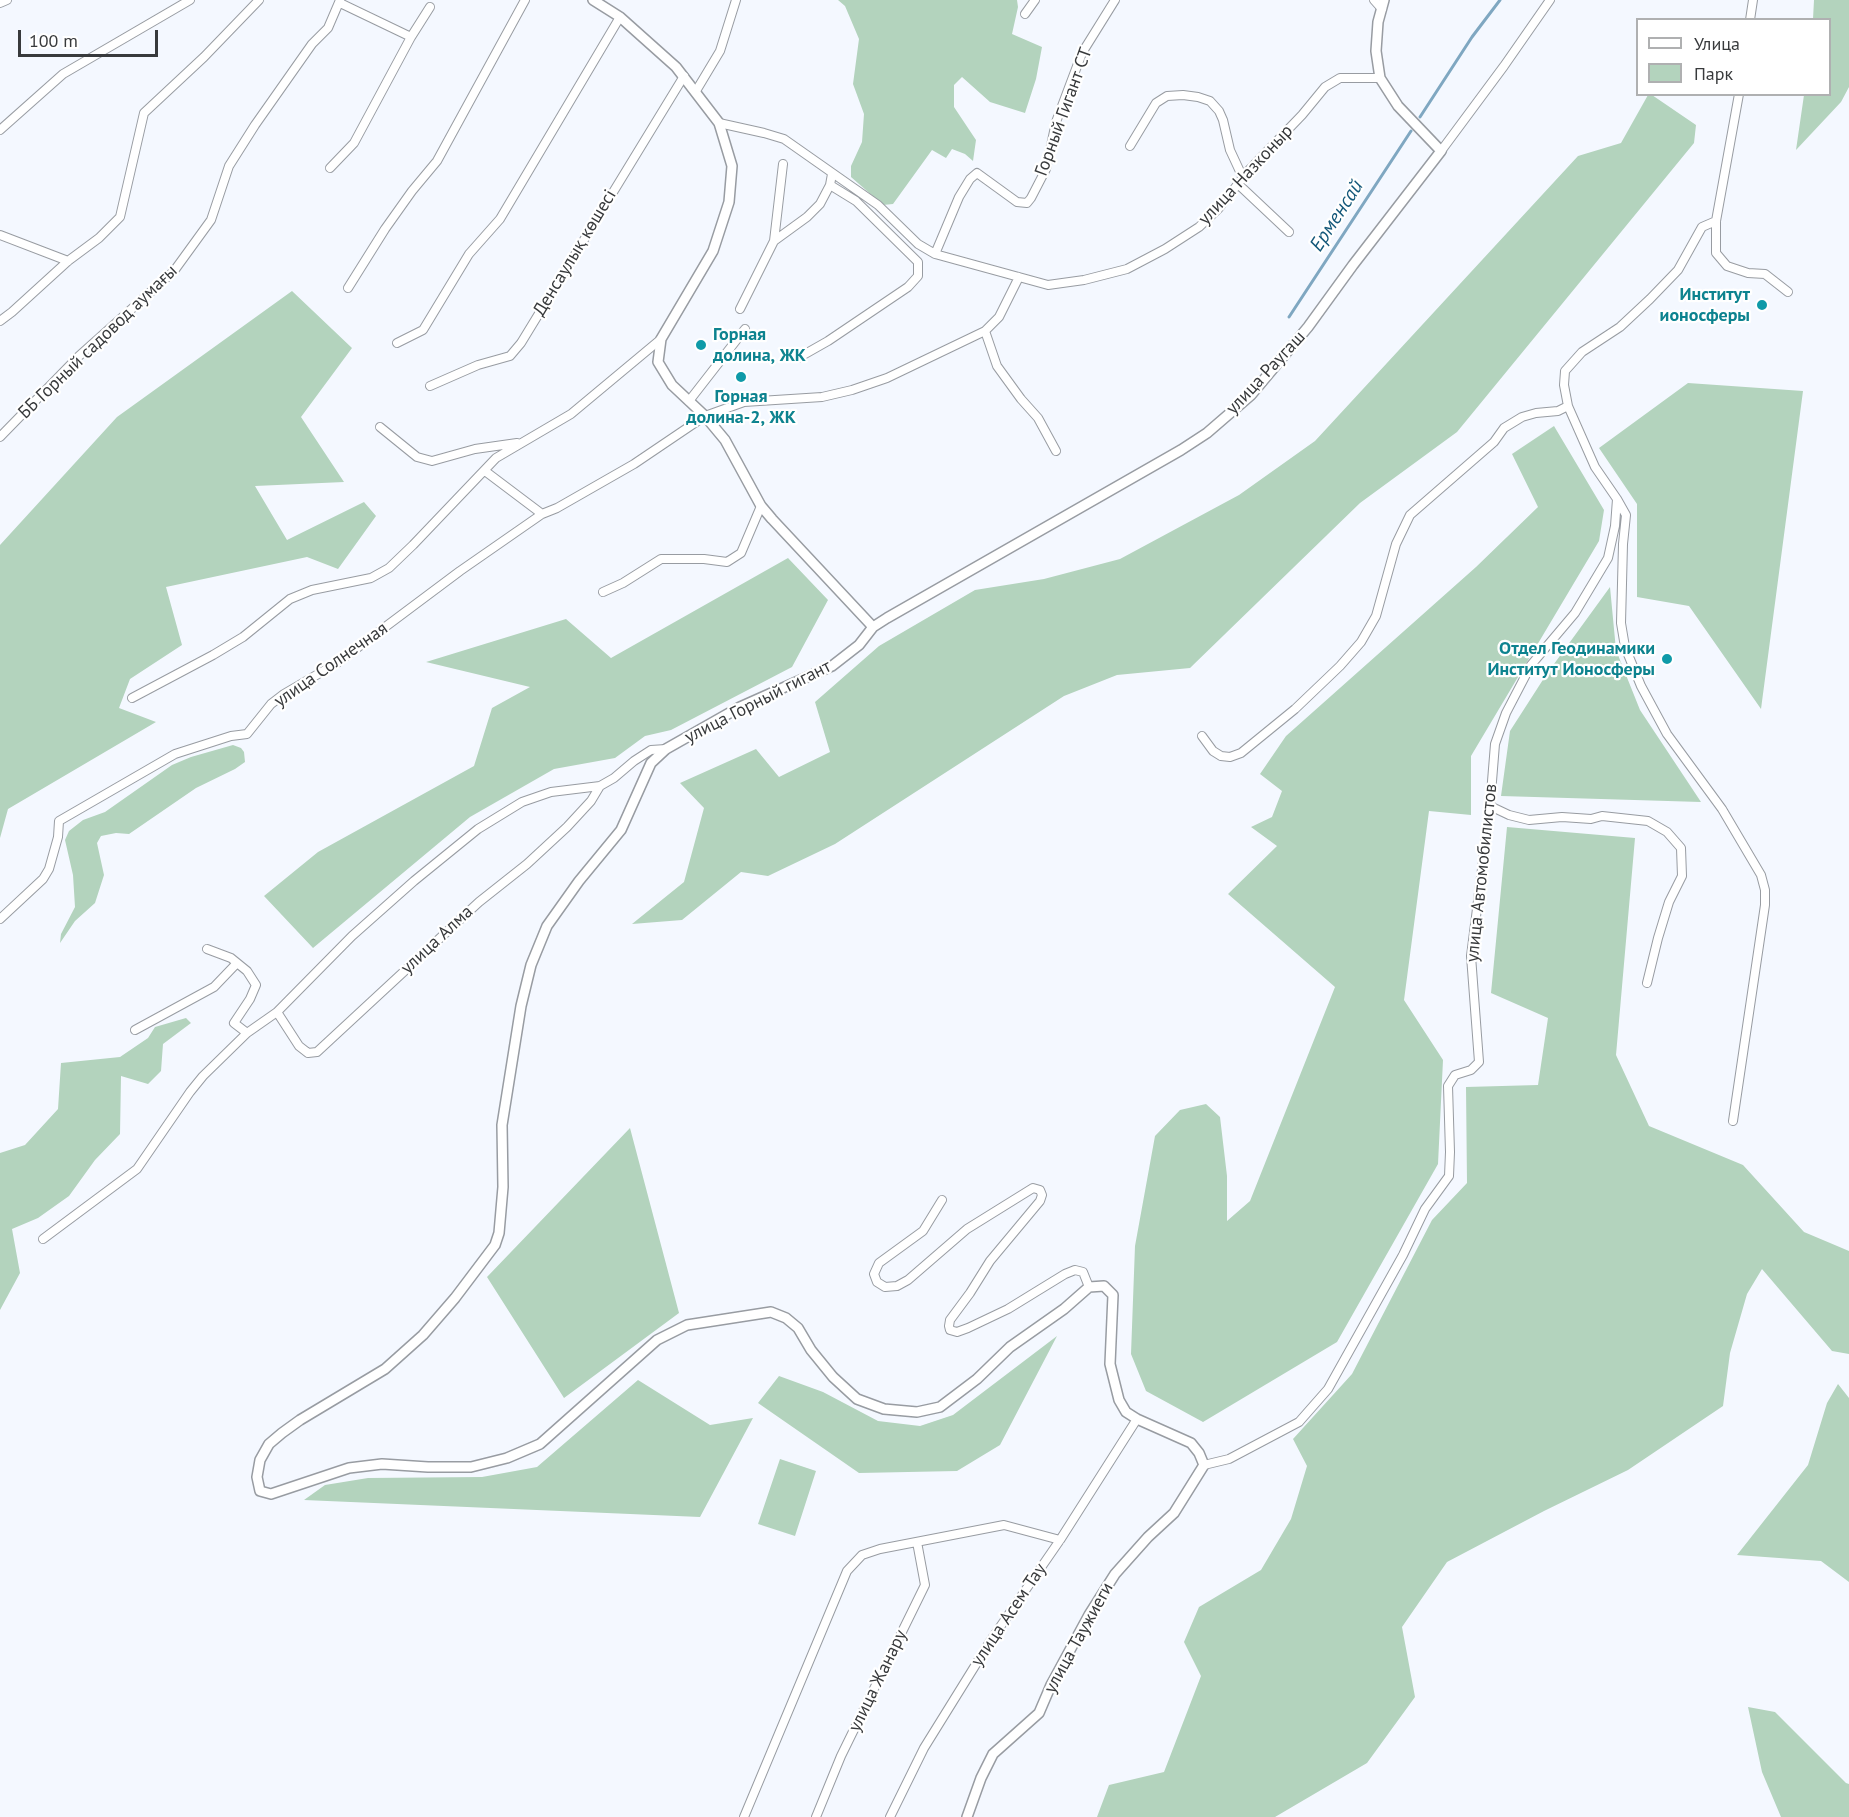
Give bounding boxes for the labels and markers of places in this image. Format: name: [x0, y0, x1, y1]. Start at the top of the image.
place label: Институт ионосферы: [1660, 284, 1750, 326]
marker: Институт ионосферы: [1755, 298, 1769, 312]
place label: Горная долина, ЖК: [713, 324, 806, 366]
marker: Горная долина, ЖК: [694, 338, 708, 352]
marker: Горная долина-2, ЖК: [734, 370, 748, 384]
place label: Горная долина-2, ЖК: [686, 386, 796, 428]
place label: Отдел Геодинамики Институт Ионосферы: [1487, 638, 1655, 680]
marker: Отдел Геодинамики Институт Ионосферы: [1660, 652, 1674, 666]

